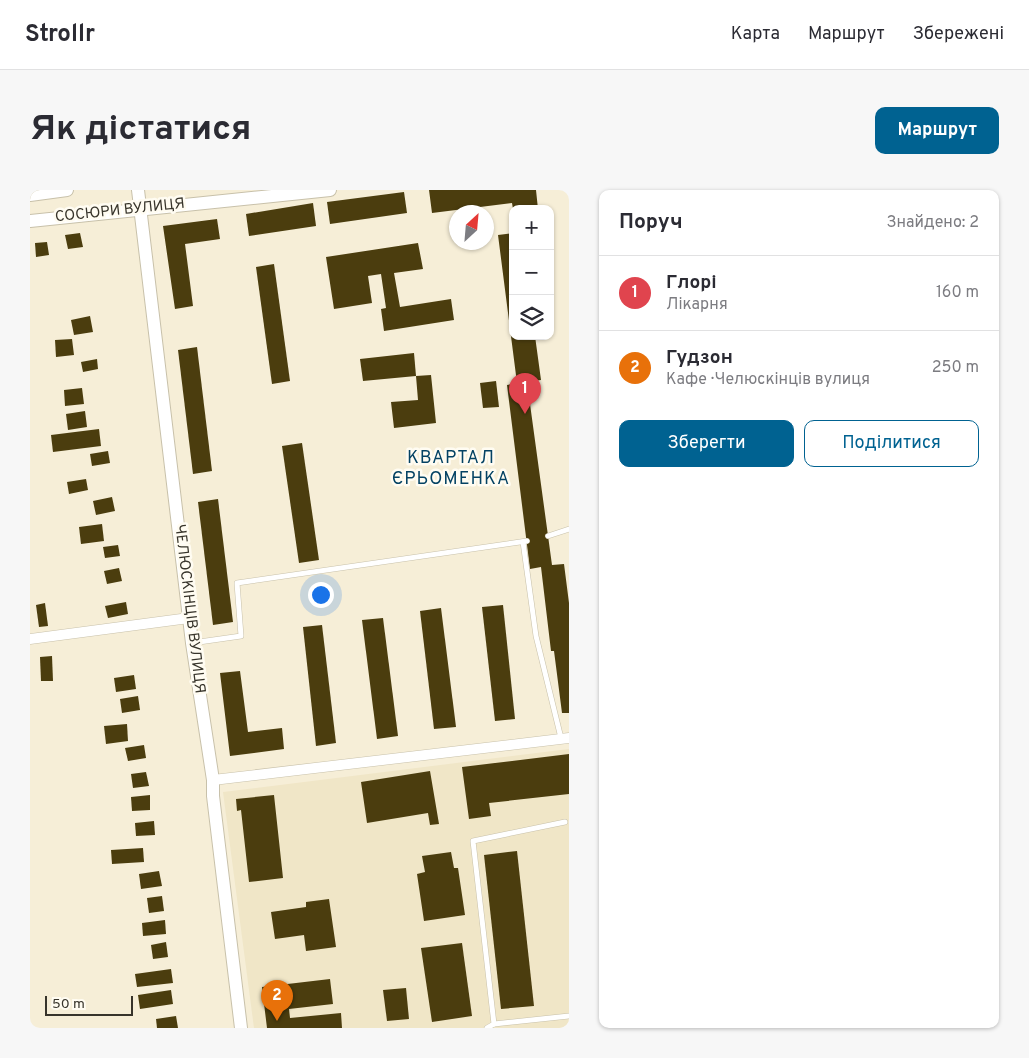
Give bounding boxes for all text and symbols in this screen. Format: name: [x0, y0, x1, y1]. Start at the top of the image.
text: Strollr: [25, 20, 95, 50]
text: Карта: [731, 23, 780, 46]
text: Маршрут: [808, 23, 885, 46]
text: Збережені: [913, 23, 1004, 46]
button: Маршрут: [875, 107, 999, 154]
text: Як дістатися: [30, 108, 251, 152]
street label: СОСЮРИ ВУЛИЦЯ: [54, 195, 186, 227]
north arrow: [449, 205, 494, 250]
map controls: [509, 205, 554, 340]
button: +: [509, 205, 554, 250]
text: Поруч: [619, 209, 683, 236]
text: Знайдено: 2: [886, 213, 979, 233]
button: −: [509, 250, 554, 295]
text: Глорі: [666, 271, 717, 295]
text: 1: [632, 283, 638, 303]
text: 160 m: [936, 283, 979, 303]
button: layers: [509, 295, 554, 340]
text: Лікарня: [666, 295, 728, 315]
text: Гудзон: [666, 346, 733, 370]
text: 2: [630, 358, 640, 378]
text: 250 m: [932, 358, 979, 378]
text: Кафе · Челюскінців вулиця: [666, 370, 870, 390]
pin: 1: [509, 373, 541, 414]
button: Зберегти: [619, 420, 794, 467]
button: Поділитися: [804, 420, 979, 467]
district label: КВАРТАЛ ЄРЬОМЕНКА: [392, 447, 510, 491]
street label: ЧЕЛЮСКІНЦІВ ВУЛИЦЯ: [169, 523, 209, 695]
your location: [308, 582, 334, 608]
pin: 2: [261, 980, 293, 1021]
scale bar: [45, 993, 132, 1016]
text: 50 m: [52, 996, 85, 1013]

